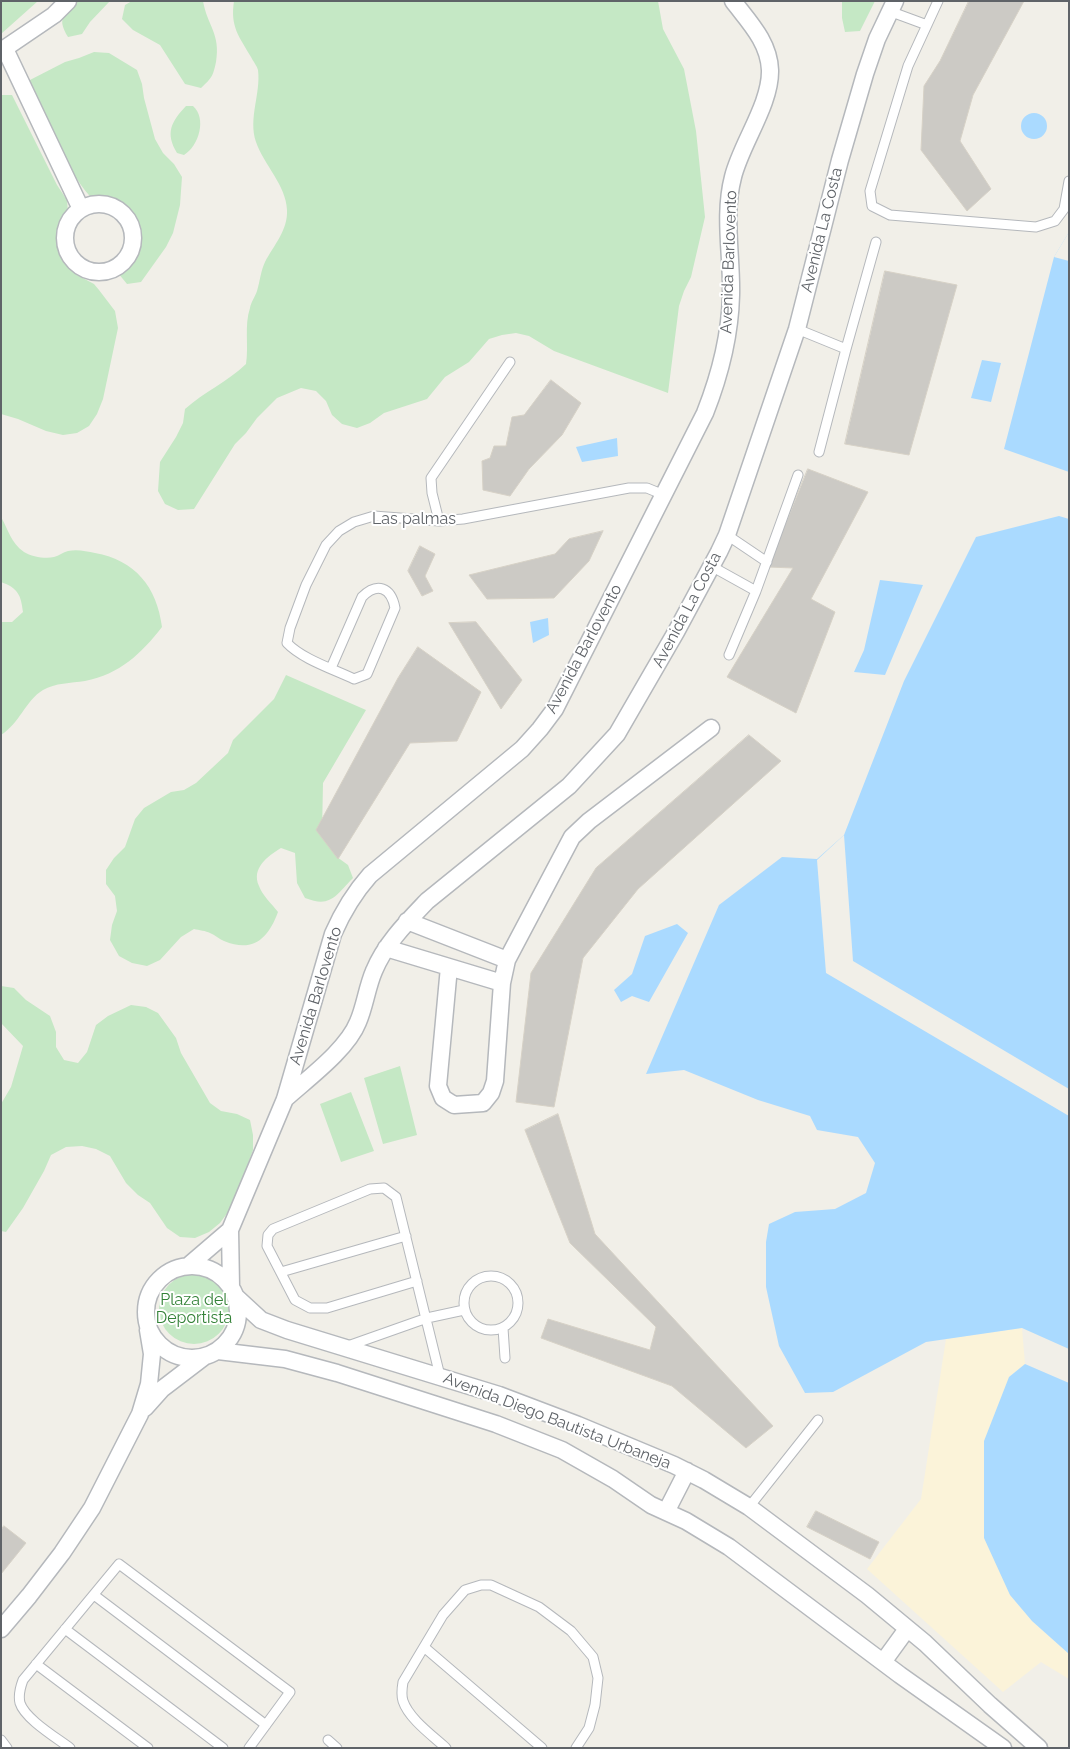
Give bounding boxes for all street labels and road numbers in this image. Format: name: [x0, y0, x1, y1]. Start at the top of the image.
street label: Avenida La Costa: [797, 166, 847, 294]
street label: Avenida Barlovento: [717, 190, 741, 334]
street label: Las palmas: [372, 509, 456, 529]
street label: Avenida La Costa: [648, 549, 726, 671]
street label: Avenida Barlovento: [542, 581, 626, 717]
street label: Avenida Barlovento: [286, 924, 346, 1068]
street label: Avenida Diego Bautista Urbaneja: [441, 1369, 673, 1473]

